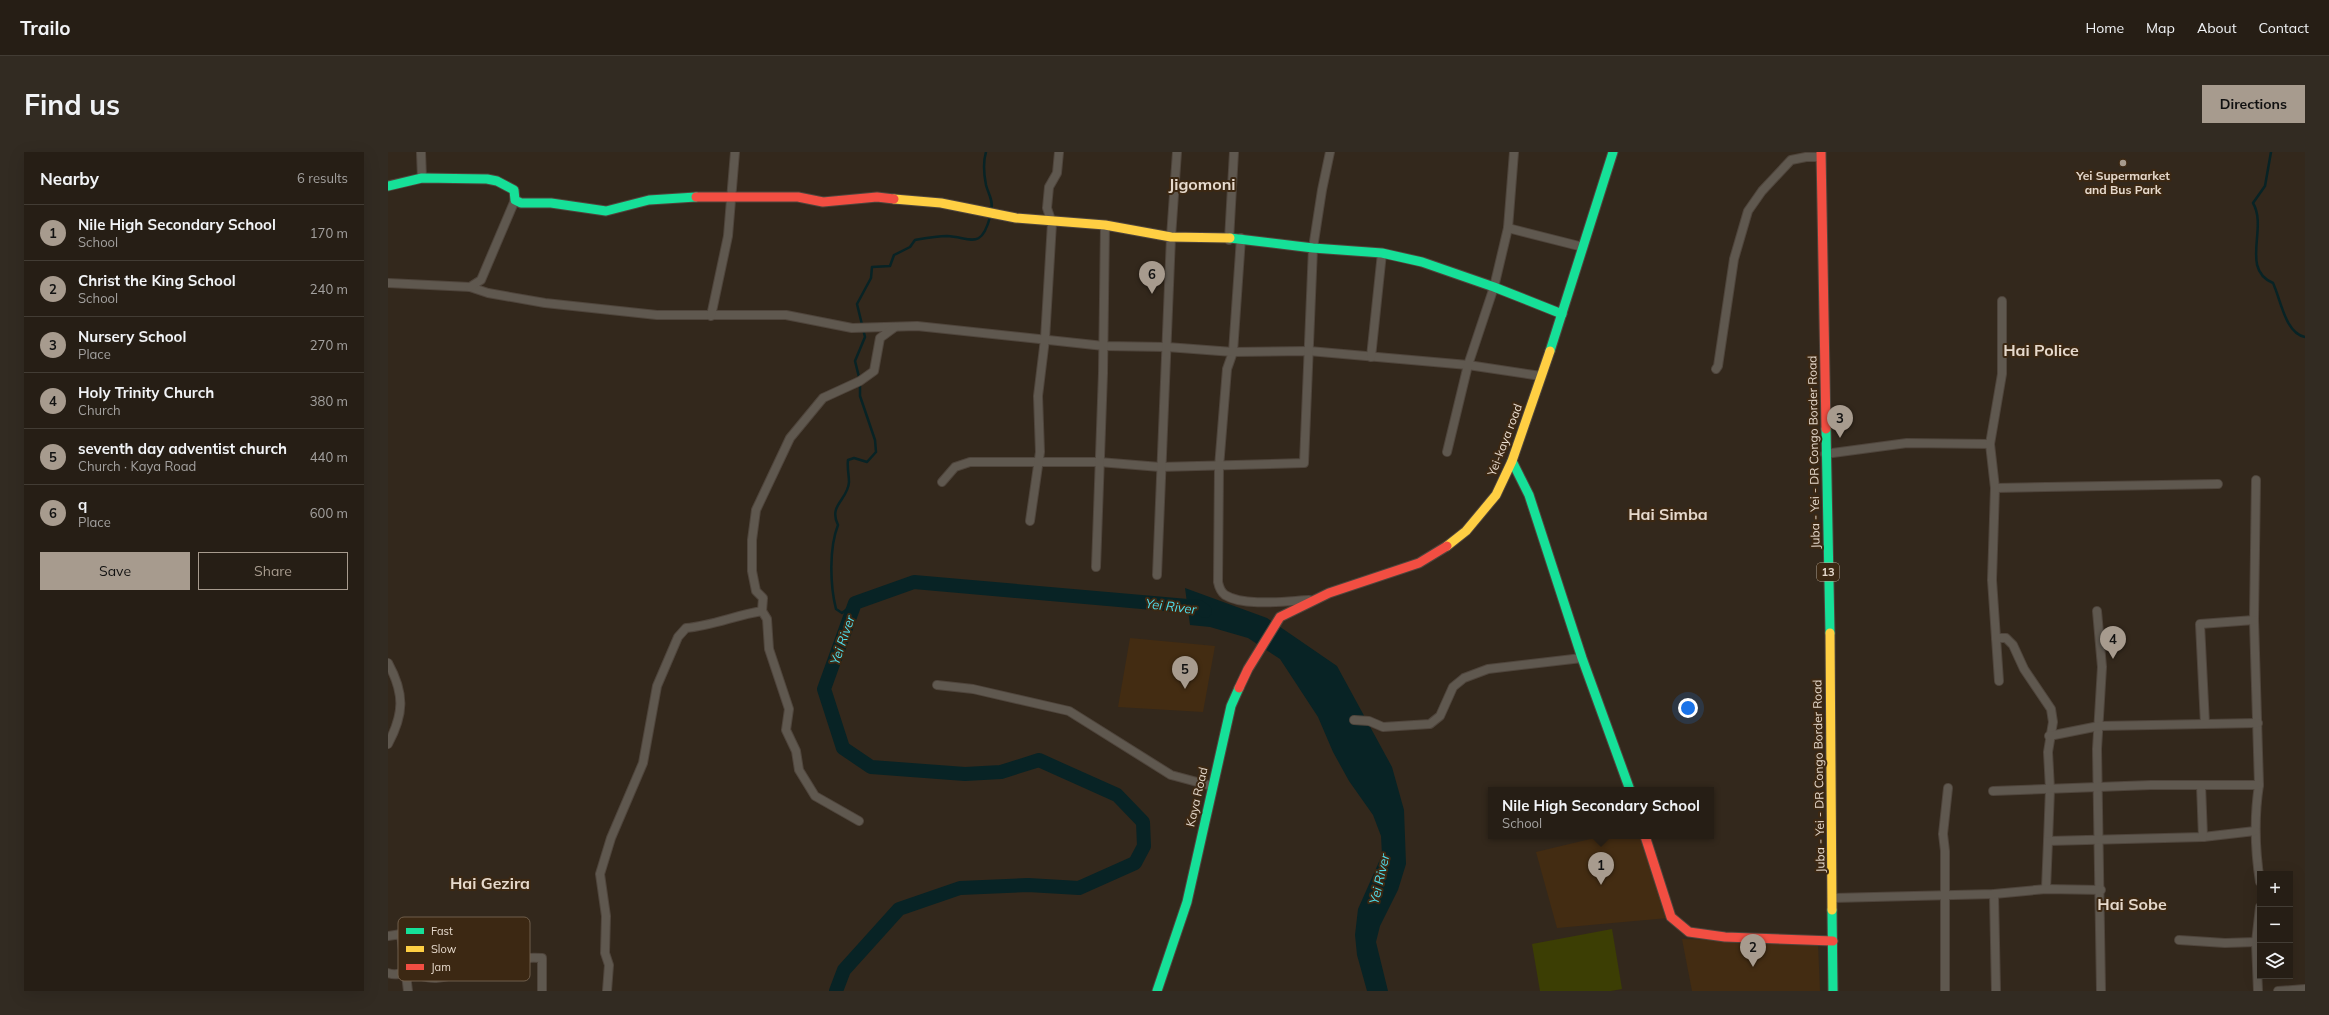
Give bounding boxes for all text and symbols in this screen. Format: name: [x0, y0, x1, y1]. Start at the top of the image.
text: Trailo: [20, 16, 71, 40]
text: Home: [2085, 19, 2124, 37]
text: Map: [2146, 19, 2175, 37]
text: About: [2197, 19, 2237, 37]
text: Contact: [2259, 19, 2309, 37]
button: Directions: [2202, 85, 2305, 123]
text: Find us: [24, 87, 120, 122]
marker: Yei Supermarket and Bus Park: [2118, 158, 2128, 168]
text: Nearby: [40, 168, 99, 189]
place label: Yei Supermarket and Bus Park: [2075, 168, 2170, 197]
text: 6 results: [297, 170, 348, 186]
district label: Jigomoni: [1168, 174, 1236, 194]
text: Nile High Secondary School: [78, 215, 276, 234]
text: 1: [49, 225, 57, 241]
text: 170 m: [310, 225, 348, 241]
text: School: [78, 234, 118, 250]
pin: 6: [1139, 261, 1165, 294]
text: Christ the King School: [78, 271, 236, 290]
text: 2: [49, 281, 57, 297]
text: 240 m: [310, 281, 348, 297]
text: School: [78, 290, 118, 306]
text: Nursery School: [78, 327, 186, 346]
text: 3: [49, 337, 57, 353]
text: 270 m: [310, 337, 348, 353]
district label: Hai Police: [2003, 340, 2079, 360]
text: Place: [78, 346, 111, 362]
street label: Juba - Yei - DR Congo Border Road: [1804, 355, 1823, 549]
text: Holy Trinity Church: [78, 383, 214, 402]
text: 4: [49, 393, 57, 409]
text: 380 m: [310, 393, 348, 409]
text: Church: [78, 402, 121, 418]
street label: Yei-kaya road: [1484, 402, 1525, 479]
pin: 3: [1827, 405, 1853, 438]
text: seventh day adventist church: [78, 439, 287, 458]
text: 5: [49, 449, 57, 465]
text: 440 m: [310, 449, 348, 465]
text: Church · Kaya Road: [78, 458, 196, 474]
text: q: [78, 495, 87, 514]
district label: Hai Simba: [1628, 504, 1708, 524]
text: 6: [49, 505, 57, 521]
text: 600 m: [310, 505, 348, 521]
text: Place: [78, 514, 111, 530]
button: Save: [40, 552, 190, 590]
button: Share: [198, 552, 348, 590]
road number: 13: [1817, 563, 1839, 581]
water label: Yei River: [1145, 595, 1199, 617]
water label: Yei River: [826, 612, 858, 667]
pin: 4: [2100, 626, 2126, 659]
pin: 5: [1172, 656, 1198, 689]
street label: Juba - Yei - DR Congo Border Road: [1809, 679, 1828, 873]
your location: [1678, 698, 1698, 718]
street label: Kaya Road: [1182, 766, 1211, 828]
popup: [1488, 787, 1714, 839]
text: Nile High Secondary School: [1502, 796, 1700, 815]
text: School: [1502, 815, 1542, 831]
water label: Yei River: [1365, 851, 1393, 906]
pin: 1: [1588, 852, 1614, 885]
map controls: [2257, 871, 2293, 979]
button: +: [2257, 871, 2293, 907]
district label: Hai Gezira: [450, 873, 530, 893]
district label: Hai Sobe: [2097, 894, 2167, 914]
button: −: [2257, 907, 2293, 943]
legend: [398, 917, 530, 981]
text: Fast: [431, 924, 453, 938]
pin: 2: [1740, 934, 1766, 967]
text: Slow: [431, 942, 457, 956]
button: layers: [2257, 943, 2293, 979]
text: Jam: [431, 960, 451, 974]

